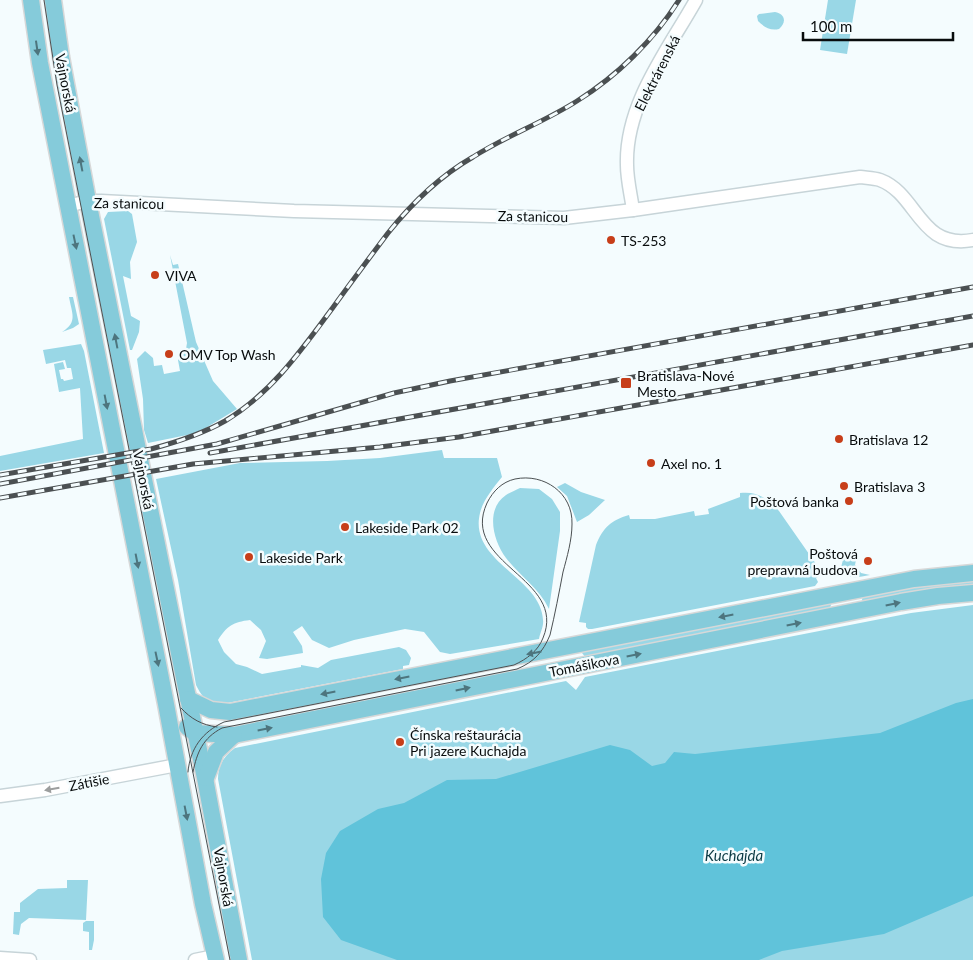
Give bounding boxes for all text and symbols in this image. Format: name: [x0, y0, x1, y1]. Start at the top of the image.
scale bar: [803, 10, 953, 42]
text: 100 m: [810, 17, 852, 35]
street label: Elektrárenská: [631, 32, 683, 114]
one-way arrow: [34, 41, 42, 57]
street label: Vajnorská: [52, 52, 80, 114]
one-way arrow: [77, 156, 85, 172]
street label: Za stanicou: [94, 194, 164, 212]
street label: Za stanicou: [498, 207, 568, 225]
place label: TS-253: [621, 232, 666, 249]
marker: TS-253: [605, 234, 617, 246]
one-way arrow: [71, 235, 79, 250]
place label: VIVA: [165, 267, 197, 284]
marker: VIVA: [149, 269, 161, 281]
one-way arrow: [112, 333, 120, 349]
place label: OMV Top Wash: [179, 346, 276, 363]
marker: OMV Top Wash: [163, 348, 175, 360]
place label: Bratislava-Nové Mesto: [637, 367, 734, 400]
marker: Bratislava-Nové Mesto: [619, 376, 633, 390]
one-way arrow: [102, 394, 110, 409]
place label: Bratislava 12: [849, 431, 928, 448]
marker: Bratislava 12: [833, 433, 845, 445]
street label: Vajnorská: [130, 449, 158, 511]
place label: Axel no. 1: [661, 455, 722, 472]
marker: Axel no. 1: [645, 457, 657, 469]
place label: Bratislava 3: [854, 478, 925, 495]
marker: Bratislava 3: [838, 480, 850, 492]
place label: Poštová banka: [750, 493, 839, 510]
marker: Poštová banka: [843, 495, 855, 507]
place label: Lakeside Park 02: [355, 519, 459, 536]
marker: Lakeside Park 02: [339, 521, 351, 533]
place label: Poštová prepravná budova: [747, 545, 858, 578]
place label: Lakeside Park: [259, 549, 344, 566]
marker: Lakeside Park: [243, 551, 255, 563]
one-way arrow: [133, 554, 141, 569]
marker: Poštová prepravná budova: [862, 555, 874, 567]
one-way arrow: [886, 600, 901, 608]
one-way arrow: [717, 612, 733, 620]
one-way arrow: [786, 619, 802, 627]
one-way arrow: [526, 650, 542, 658]
street label: Tomášikova: [548, 650, 620, 680]
one-way arrow: [627, 650, 643, 658]
one-way arrow: [153, 651, 161, 667]
one-way arrow: [393, 675, 409, 683]
one-way arrow: [456, 685, 471, 693]
one-way arrow: [321, 689, 336, 697]
one-way arrow: [258, 725, 273, 733]
place label: Čínska reštaurácia Pri jazere Kuchajda: [410, 726, 526, 759]
marker: Čínska reštaurácia Pri jazere Kuchajda: [394, 736, 406, 748]
street label: Zátišie: [67, 770, 111, 794]
one-way arrow: [43, 785, 59, 793]
one-way arrow: [182, 805, 190, 821]
street label: Vajnorská: [210, 846, 238, 908]
water label: Kuchajda: [705, 846, 763, 864]

